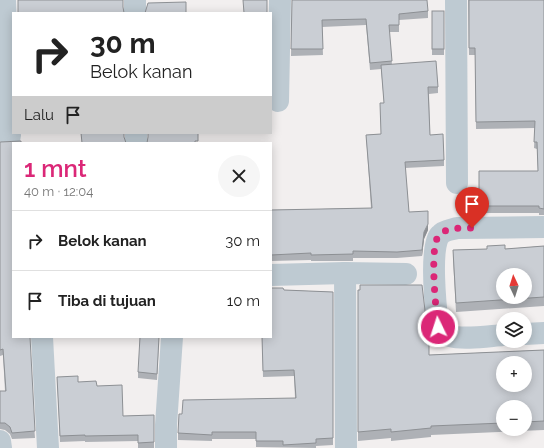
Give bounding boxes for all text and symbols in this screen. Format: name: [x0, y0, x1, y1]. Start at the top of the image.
text: 30 m: [90, 27, 156, 60]
icon: right: [24, 28, 76, 80]
text: Belok kanan: [90, 61, 192, 82]
icon: arrive: [62, 104, 84, 126]
text: Lalu: [24, 106, 54, 124]
text: 1 mnt: [24, 154, 87, 183]
button: close: [218, 155, 260, 197]
text: 40 m · 12:04: [24, 184, 93, 199]
pin: [455, 187, 489, 228]
icon: arrive: [461, 193, 483, 215]
icon: right: [24, 230, 46, 252]
text: Belok kanan: [58, 232, 147, 250]
text: 30 m: [225, 232, 260, 250]
north arrow: [496, 268, 532, 304]
map controls: [496, 268, 532, 436]
icon: arrive: [24, 290, 46, 312]
text: Tiba di tujuan: [58, 292, 156, 310]
text: 10 m: [227, 292, 260, 310]
position arrow: [417, 306, 459, 348]
button: layers: [496, 312, 532, 348]
button: +: [496, 356, 532, 392]
button: −: [496, 400, 532, 436]

